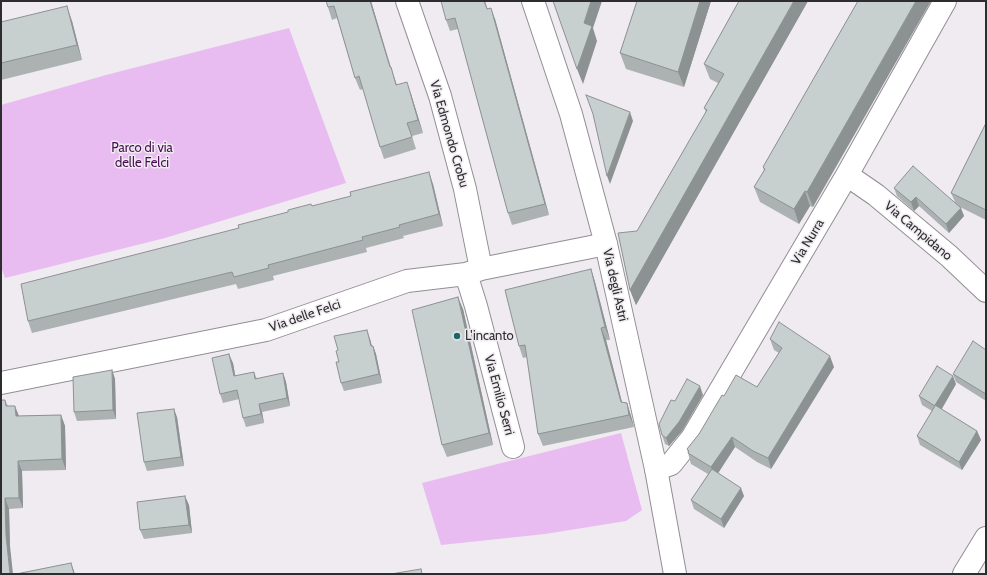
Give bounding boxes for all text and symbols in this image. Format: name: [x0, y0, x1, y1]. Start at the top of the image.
street label: Via Edmondo Crobu: [426, 79, 472, 189]
park label: Parco di via delle Felci: [111, 140, 173, 171]
street label: Via Campidano: [881, 198, 955, 264]
street label: Via Nurra: [788, 216, 828, 268]
street label: Via degli Astri: [599, 247, 631, 323]
street label: Via delle Felci: [267, 296, 343, 336]
place label: L'incanto: [465, 328, 514, 344]
marker: L'incanto: [452, 331, 462, 341]
street label: Via Emilio Serri: [481, 353, 517, 437]

